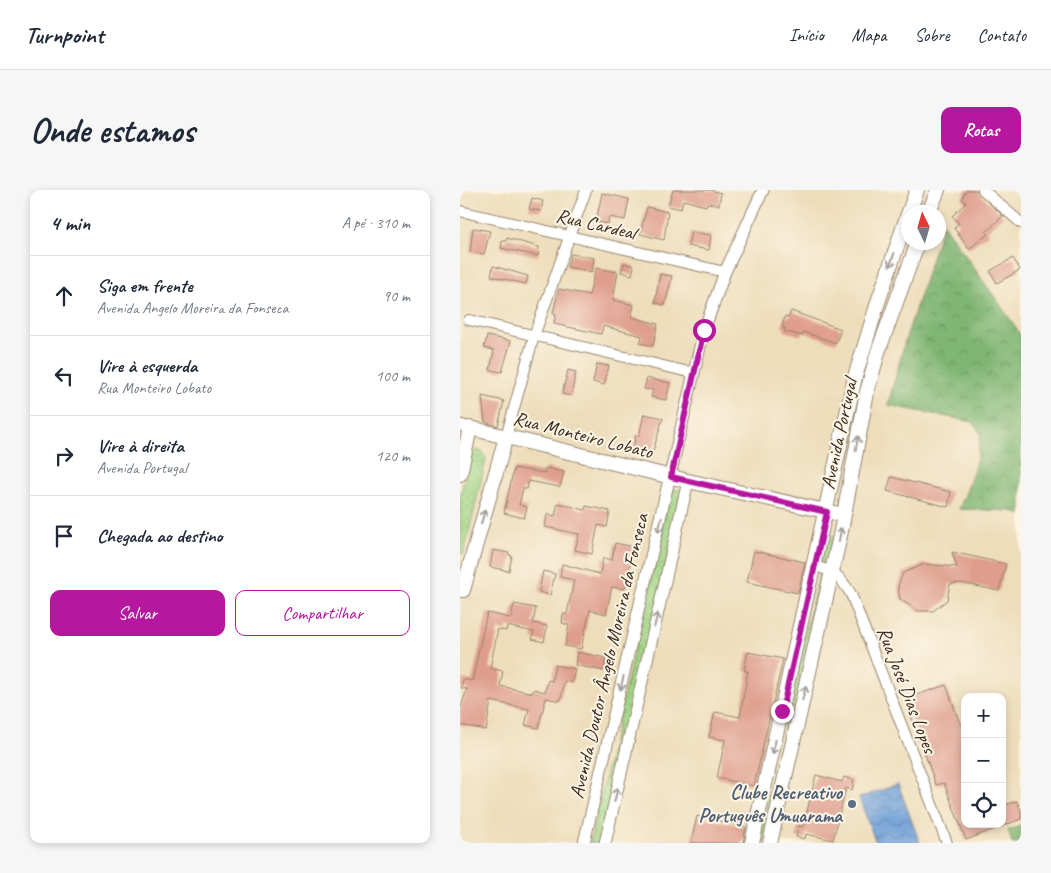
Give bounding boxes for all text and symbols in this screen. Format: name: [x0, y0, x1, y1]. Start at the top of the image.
text: Turnpoint: [25, 20, 104, 50]
text: Início: [789, 24, 824, 46]
text: Mapa: [852, 24, 886, 46]
text: Sobre: [914, 24, 950, 46]
text: Contato: [978, 24, 1026, 46]
button: Rotas: [941, 107, 1021, 153]
text: Onde estamos: [30, 108, 195, 153]
street label: Rua Cardeal: [554, 203, 642, 246]
north arrow: [901, 205, 946, 250]
text: 4 min: [50, 210, 90, 236]
text: A pé · 310 m: [342, 213, 410, 233]
one-way arrow: [887, 252, 896, 267]
text: Siga em frente: [97, 274, 193, 298]
icon: ahead: [50, 282, 78, 310]
text: 90 m: [383, 286, 410, 306]
text: Avenida Angelo Moreira da Fonseca: [97, 298, 288, 318]
route start: [693, 319, 716, 342]
text: Vire à esquerda: [97, 354, 197, 378]
icon: left: [50, 362, 78, 390]
text: 100 m: [376, 366, 410, 386]
street label: Avenida Portugal: [815, 373, 864, 492]
text: Rua Monteiro Lobato: [97, 378, 211, 398]
street label: Rua Monteiro Lobato: [511, 406, 656, 465]
text: Vire à direita: [97, 434, 184, 458]
one-way arrow: [853, 435, 862, 451]
icon: right: [50, 442, 78, 470]
text: 120 m: [376, 446, 410, 466]
text: Avenida Portugal: [97, 458, 187, 478]
one-way arrow: [478, 509, 488, 525]
street label: Avenida Doutor Ângelo Moreira da Fonseca: [564, 510, 654, 801]
one-way arrow: [655, 516, 664, 532]
icon: arrive: [50, 522, 78, 550]
text: Chegada ao destino: [97, 524, 223, 548]
one-way arrow: [835, 527, 845, 543]
button: Salvar: [50, 590, 225, 636]
button: Compartilhar: [235, 590, 410, 636]
one-way arrow: [652, 612, 662, 628]
street label: Rua José Dias Lopes: [871, 623, 943, 759]
one-way arrow: [617, 674, 626, 690]
one-way arrow: [800, 686, 809, 702]
map controls: [961, 693, 1006, 828]
button: +: [961, 693, 1006, 738]
route end: [771, 700, 794, 723]
one-way arrow: [768, 738, 778, 754]
button: −: [961, 738, 1006, 783]
place label: Clube Recreativo Português Umuarama: [698, 780, 844, 828]
button: locate: [961, 783, 1006, 828]
one-way arrow: [612, 788, 621, 804]
marker: Clube Recreativo Português Umuarama: [846, 798, 858, 810]

